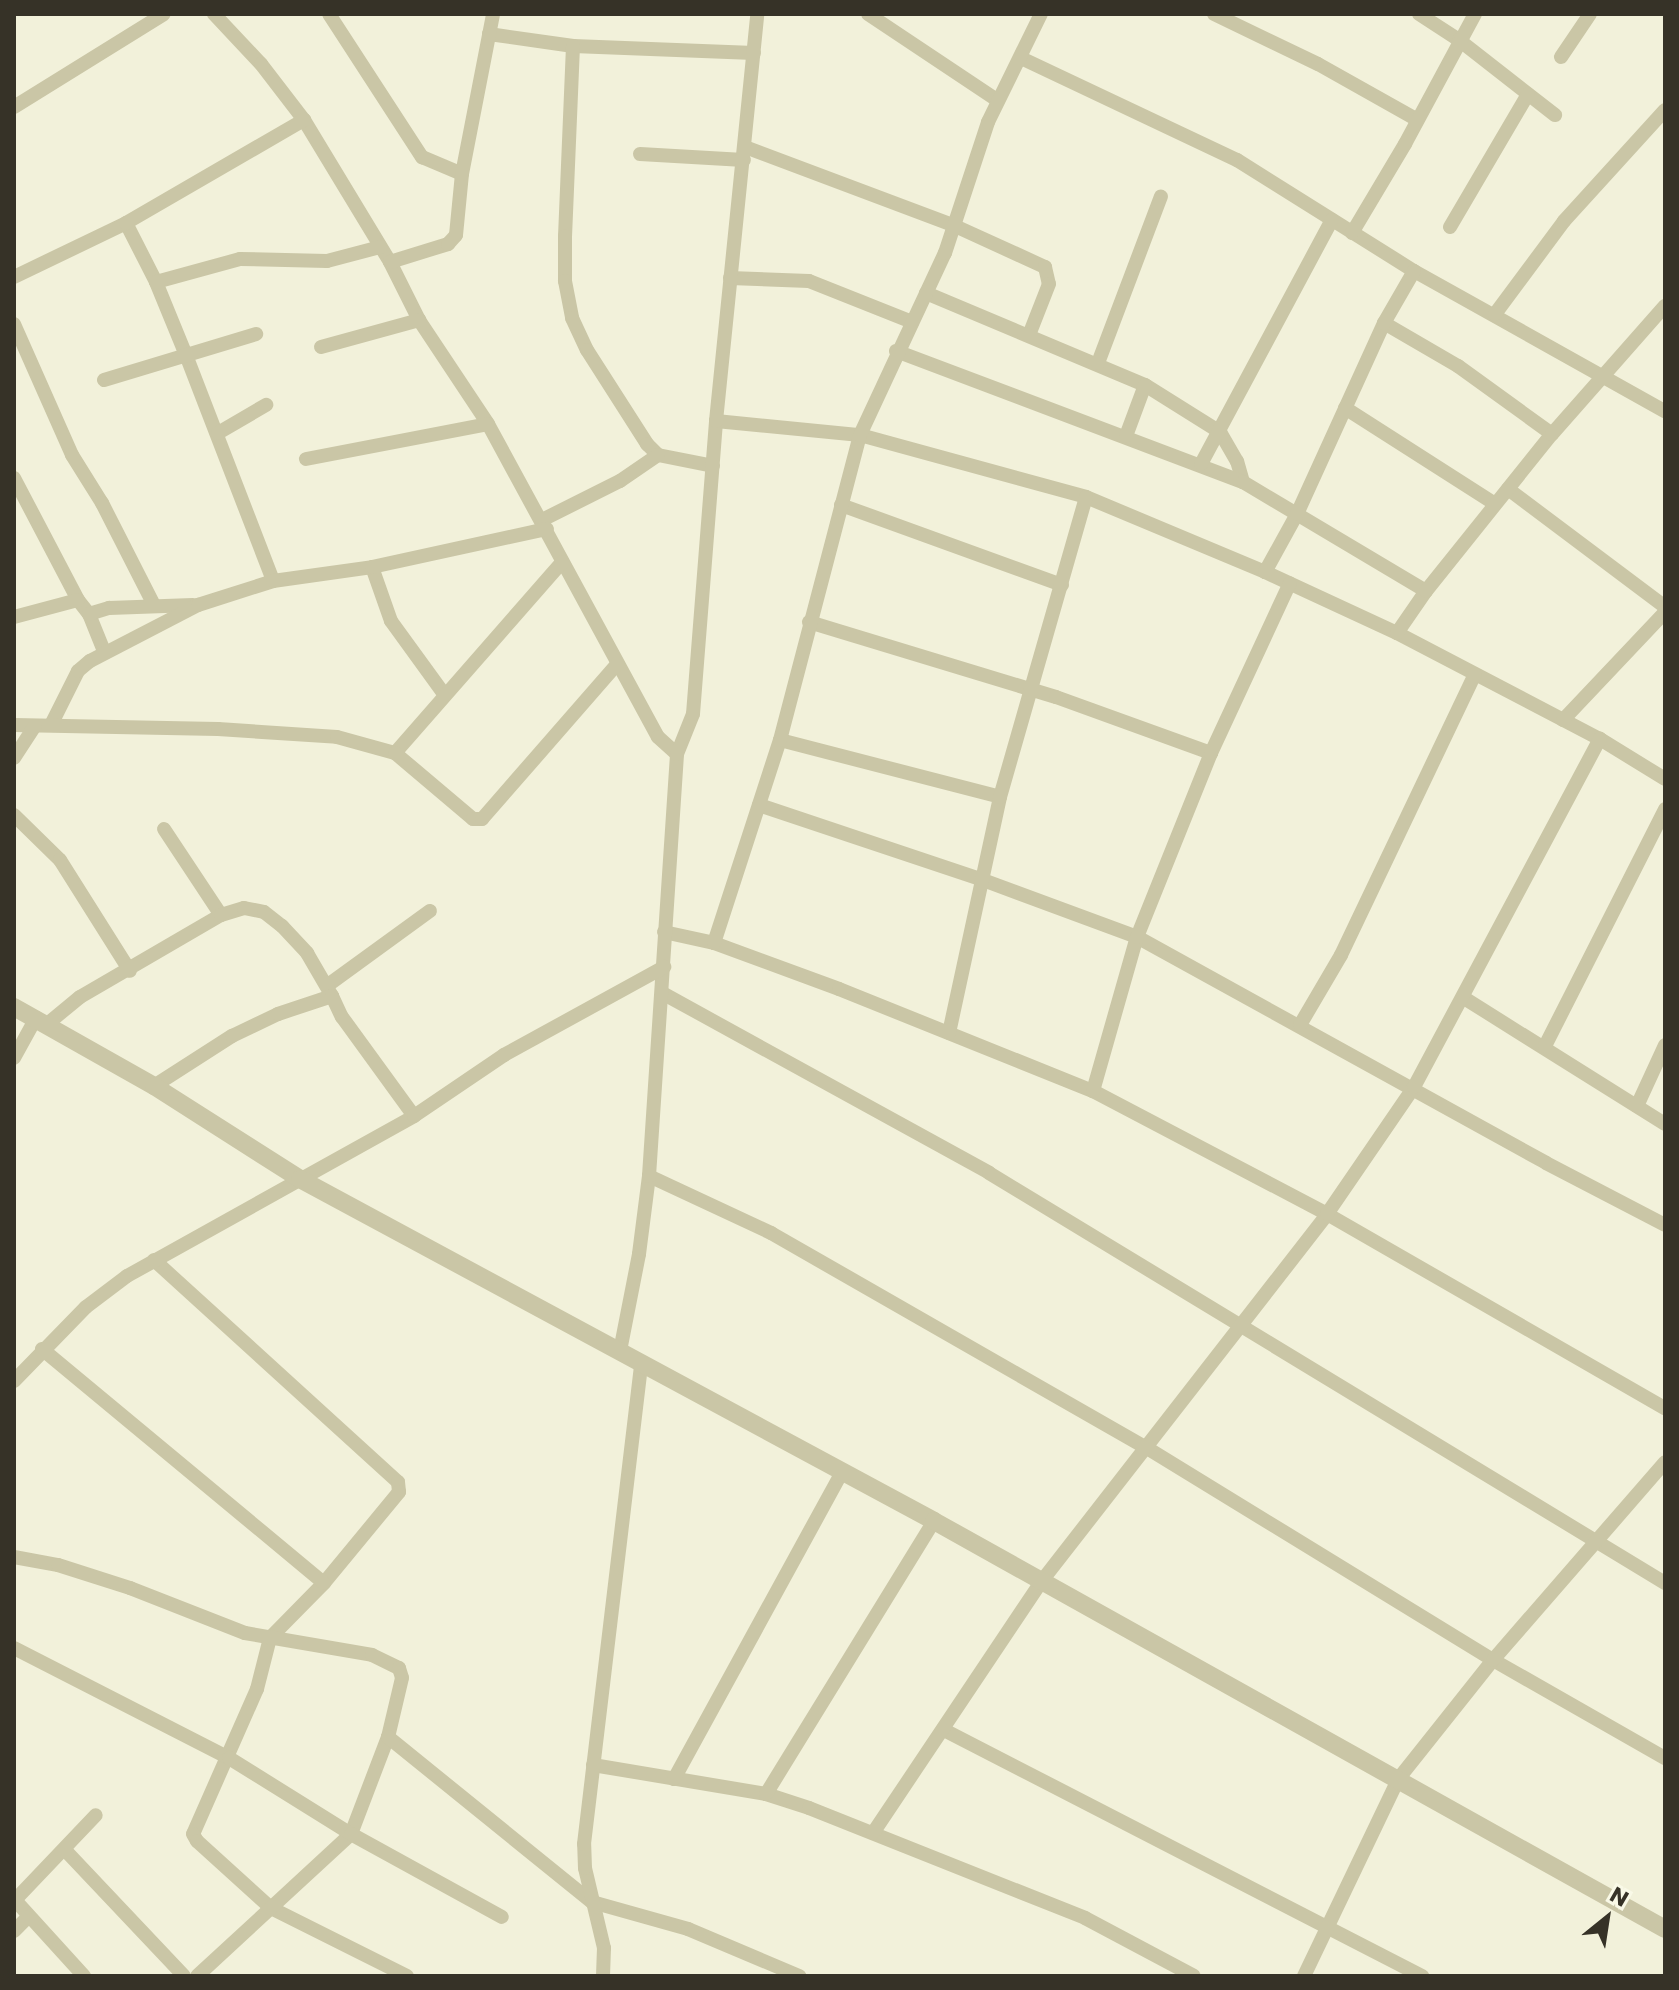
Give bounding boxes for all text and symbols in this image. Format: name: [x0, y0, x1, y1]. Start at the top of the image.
north arrow: [1567, 1878, 1647, 1958]
text: N: [1604, 1879, 1634, 1914]

